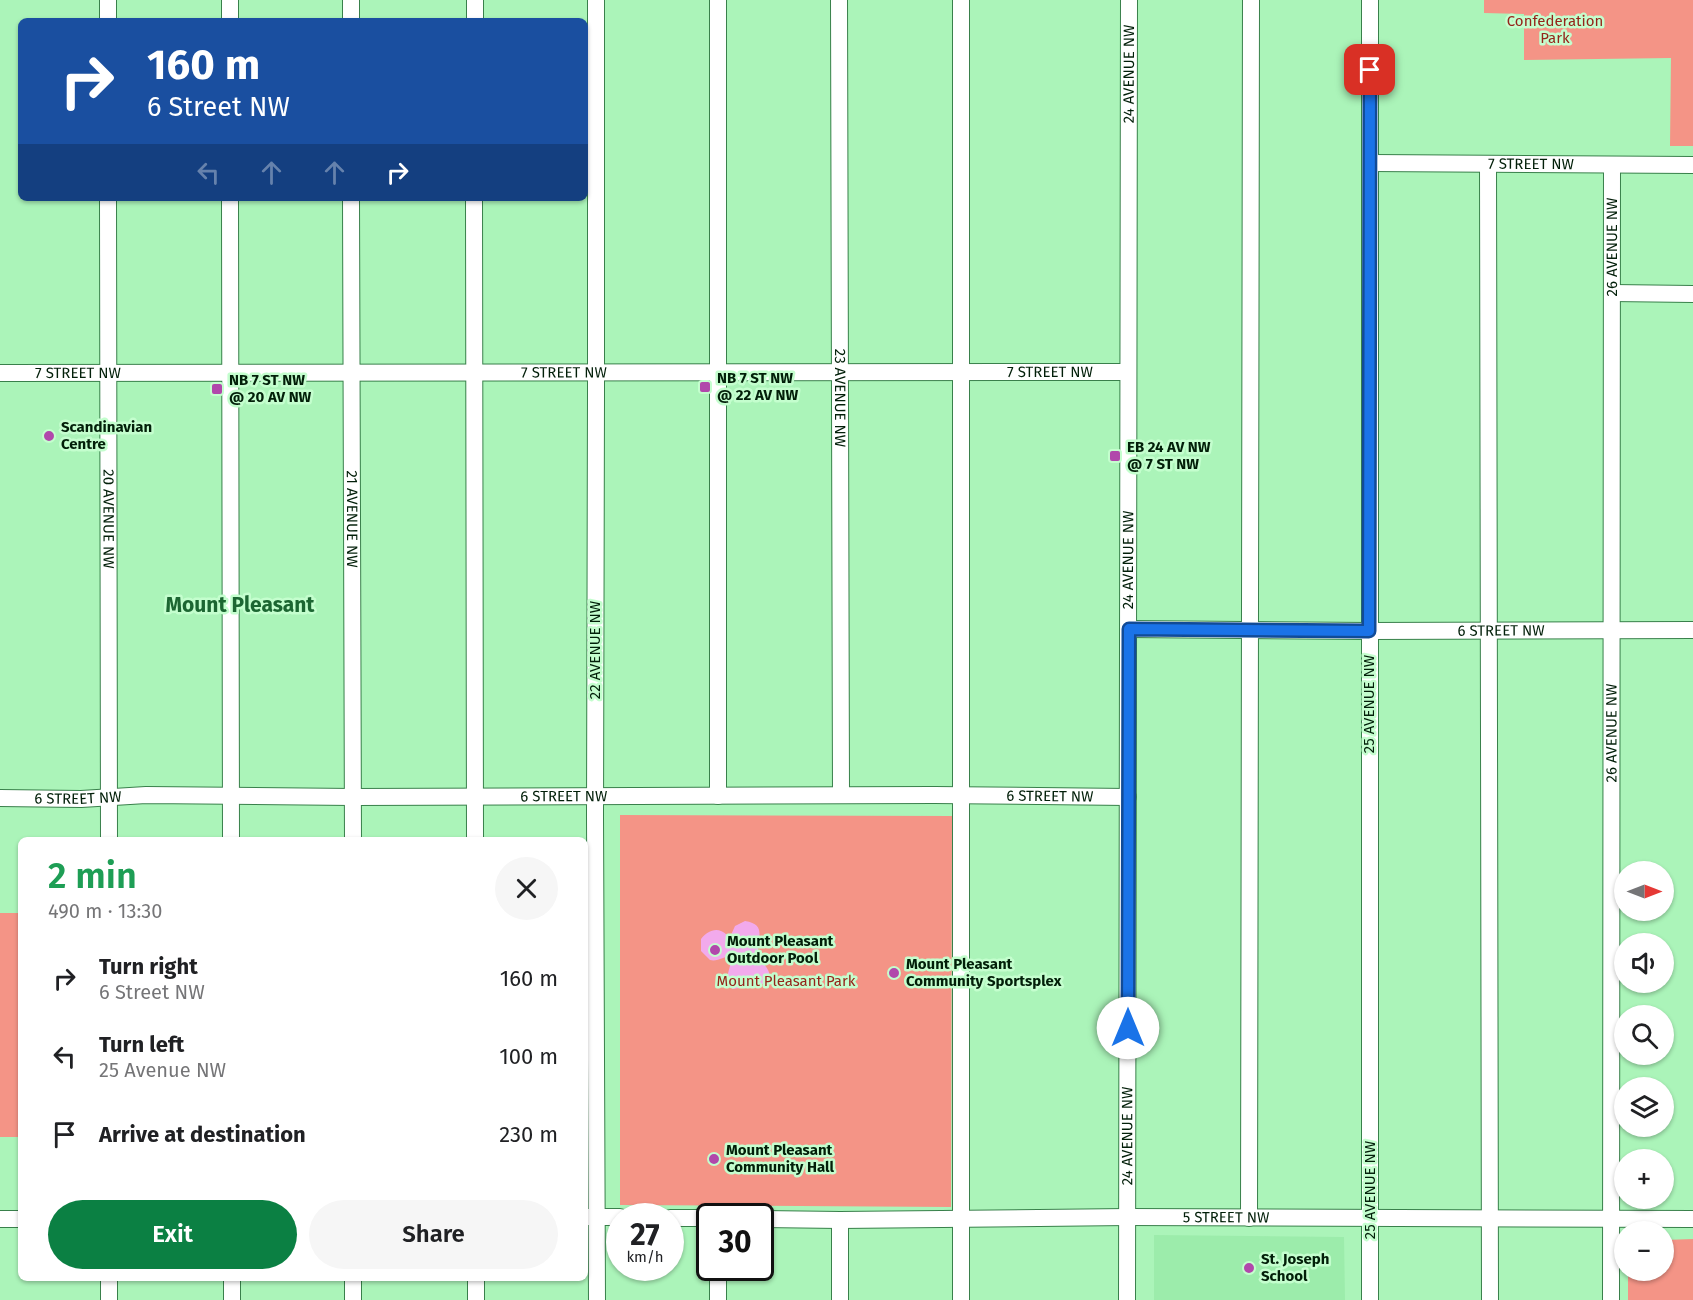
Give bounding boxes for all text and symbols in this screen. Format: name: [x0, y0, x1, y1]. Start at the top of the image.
park label: Confederation Park: [1507, 12, 1603, 47]
street label: 24 AVENUE NW: [1120, 24, 1138, 123]
text: 160 m: [147, 40, 260, 90]
icon: right: [48, 42, 126, 120]
pin: [1344, 44, 1395, 95]
icon: arrive: [1353, 53, 1386, 86]
text: 6 Street NW: [147, 91, 290, 123]
street label: 7 STREET NW: [1488, 155, 1575, 173]
icon: left: [192, 156, 225, 189]
icon: ahead: [255, 156, 288, 189]
icon: ahead: [318, 156, 351, 189]
icon: right: [381, 156, 414, 189]
street label: 26 AVENUE NW: [1603, 197, 1621, 297]
street label: 23 AVENUE NW: [831, 349, 849, 448]
street label: 7 STREET NW: [521, 363, 608, 382]
street label: 7 STREET NW: [1007, 363, 1094, 381]
street label: 7 STREET NW: [35, 364, 122, 382]
place label: NB 7 ST NW @ 22 AV NW: [717, 369, 799, 404]
place label: NB 7 ST NW @ 20 AV NW: [229, 371, 312, 406]
marker: NB 7 ST NW @ 22 AV NW: [698, 380, 712, 394]
marker: NB 7 ST NW @ 20 AV NW: [210, 382, 224, 396]
place label: Scandinavian Centre: [61, 418, 152, 453]
marker: Scandinavian Centre: [42, 429, 56, 443]
place label: EB 24 AV NW @ 7 ST NW: [1127, 438, 1211, 473]
marker: EB 24 AV NW @ 7 ST NW: [1108, 449, 1122, 463]
street label: 20 AVENUE NW: [99, 469, 118, 569]
street label: 21 AVENUE NW: [343, 470, 361, 568]
street label: 24 AVENUE NW: [1119, 510, 1137, 609]
district label: Mount Pleasant: [166, 592, 315, 618]
street label: 22 AVENUE NW: [586, 600, 604, 699]
street label: 6 STREET NW: [1457, 621, 1545, 640]
street label: 25 AVENUE NW: [1360, 654, 1378, 753]
street label: 26 AVENUE NW: [1602, 683, 1621, 783]
street label: 6 STREET NW: [34, 787, 123, 808]
street label: 6 STREET NW: [520, 787, 608, 805]
street label: 6 STREET NW: [1006, 787, 1094, 806]
text: 2 min: [48, 854, 137, 898]
button: close: [495, 857, 558, 920]
north arrow: [1614, 861, 1674, 921]
map controls: [1614, 861, 1674, 1281]
text: 490 m · 13:30: [48, 899, 163, 923]
place label: Mount Pleasant Outdoor Pool: [727, 932, 834, 967]
button: sound: [1614, 933, 1674, 993]
marker: Mount Pleasant Outdoor Pool: [708, 943, 722, 957]
text: Turn right: [99, 953, 198, 980]
place label: Mount Pleasant Community Sportsplex: [906, 955, 1062, 990]
icon: right: [48, 962, 81, 995]
text: 160 m: [500, 965, 558, 992]
marker: Mount Pleasant Community Sportsplex: [887, 966, 901, 980]
park label: Mount Pleasant Park: [717, 972, 856, 990]
text: 6 Street NW: [99, 980, 205, 1004]
position arrow: [1096, 996, 1160, 1060]
button: search: [1614, 1005, 1674, 1065]
text: Turn left: [99, 1031, 184, 1058]
icon: left: [48, 1040, 81, 1073]
text: 100 m: [499, 1043, 558, 1070]
text: 25 Avenue NW: [99, 1058, 226, 1082]
button: layers: [1614, 1077, 1674, 1137]
street label: 24 AVENUE NW: [1118, 1086, 1136, 1185]
icon: arrive: [48, 1118, 81, 1151]
text: Arrive at destination: [99, 1121, 306, 1148]
text: 230 m: [499, 1121, 558, 1148]
street label: 25 AVENUE NW: [1361, 1140, 1379, 1239]
place label: Mount Pleasant Community Hall: [726, 1141, 834, 1176]
button: +: [1614, 1149, 1674, 1209]
marker: Mount Pleasant Community Hall: [707, 1152, 721, 1166]
button: Exit: [48, 1200, 297, 1269]
button: Share: [309, 1200, 558, 1269]
speed limit sign: 30: [696, 1203, 774, 1281]
street label: 5 STREET NW: [1183, 1208, 1270, 1227]
text: 27: [630, 1217, 660, 1253]
button: −: [1614, 1221, 1674, 1281]
text: km/h: [626, 1248, 664, 1266]
place label: St. Joseph School: [1261, 1250, 1329, 1285]
marker: St. Joseph School: [1242, 1261, 1256, 1275]

